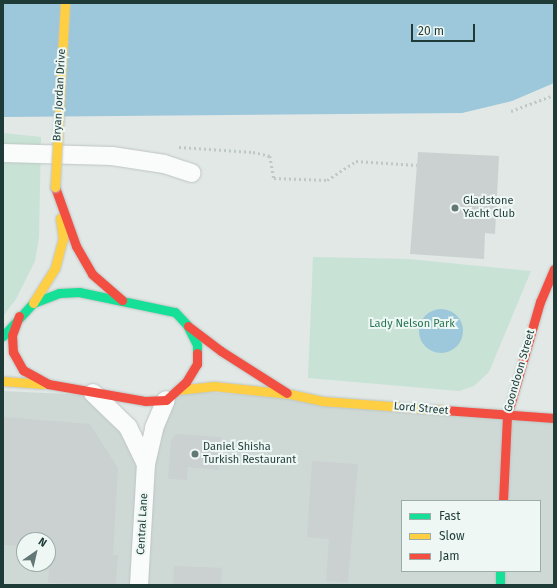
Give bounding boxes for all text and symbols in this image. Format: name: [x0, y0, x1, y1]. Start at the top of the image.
scale bar: [413, 16, 477, 42]
text: 20 m: [418, 24, 444, 38]
street label: Bryan Jordan Drive: [51, 48, 69, 142]
place label: Gladstone Yacht Club: [463, 195, 515, 221]
marker: Gladstone Yacht Club: [450, 203, 460, 213]
park label: Lady Nelson Park: [369, 317, 455, 331]
street label: Goondoon Street: [502, 328, 538, 414]
street label: Lord Street: [393, 400, 449, 418]
place label: Daniel Shisha Turkish Restaurant: [203, 441, 296, 467]
marker: Daniel Shisha Turkish Restaurant: [190, 449, 200, 459]
street label: Central Lane: [135, 493, 151, 555]
legend: [401, 500, 541, 572]
text: Fast: [439, 509, 461, 523]
text: Slow: [439, 529, 465, 543]
north arrow: [16, 532, 56, 572]
text: N: [36, 535, 49, 550]
text: Jam: [439, 549, 459, 563]

